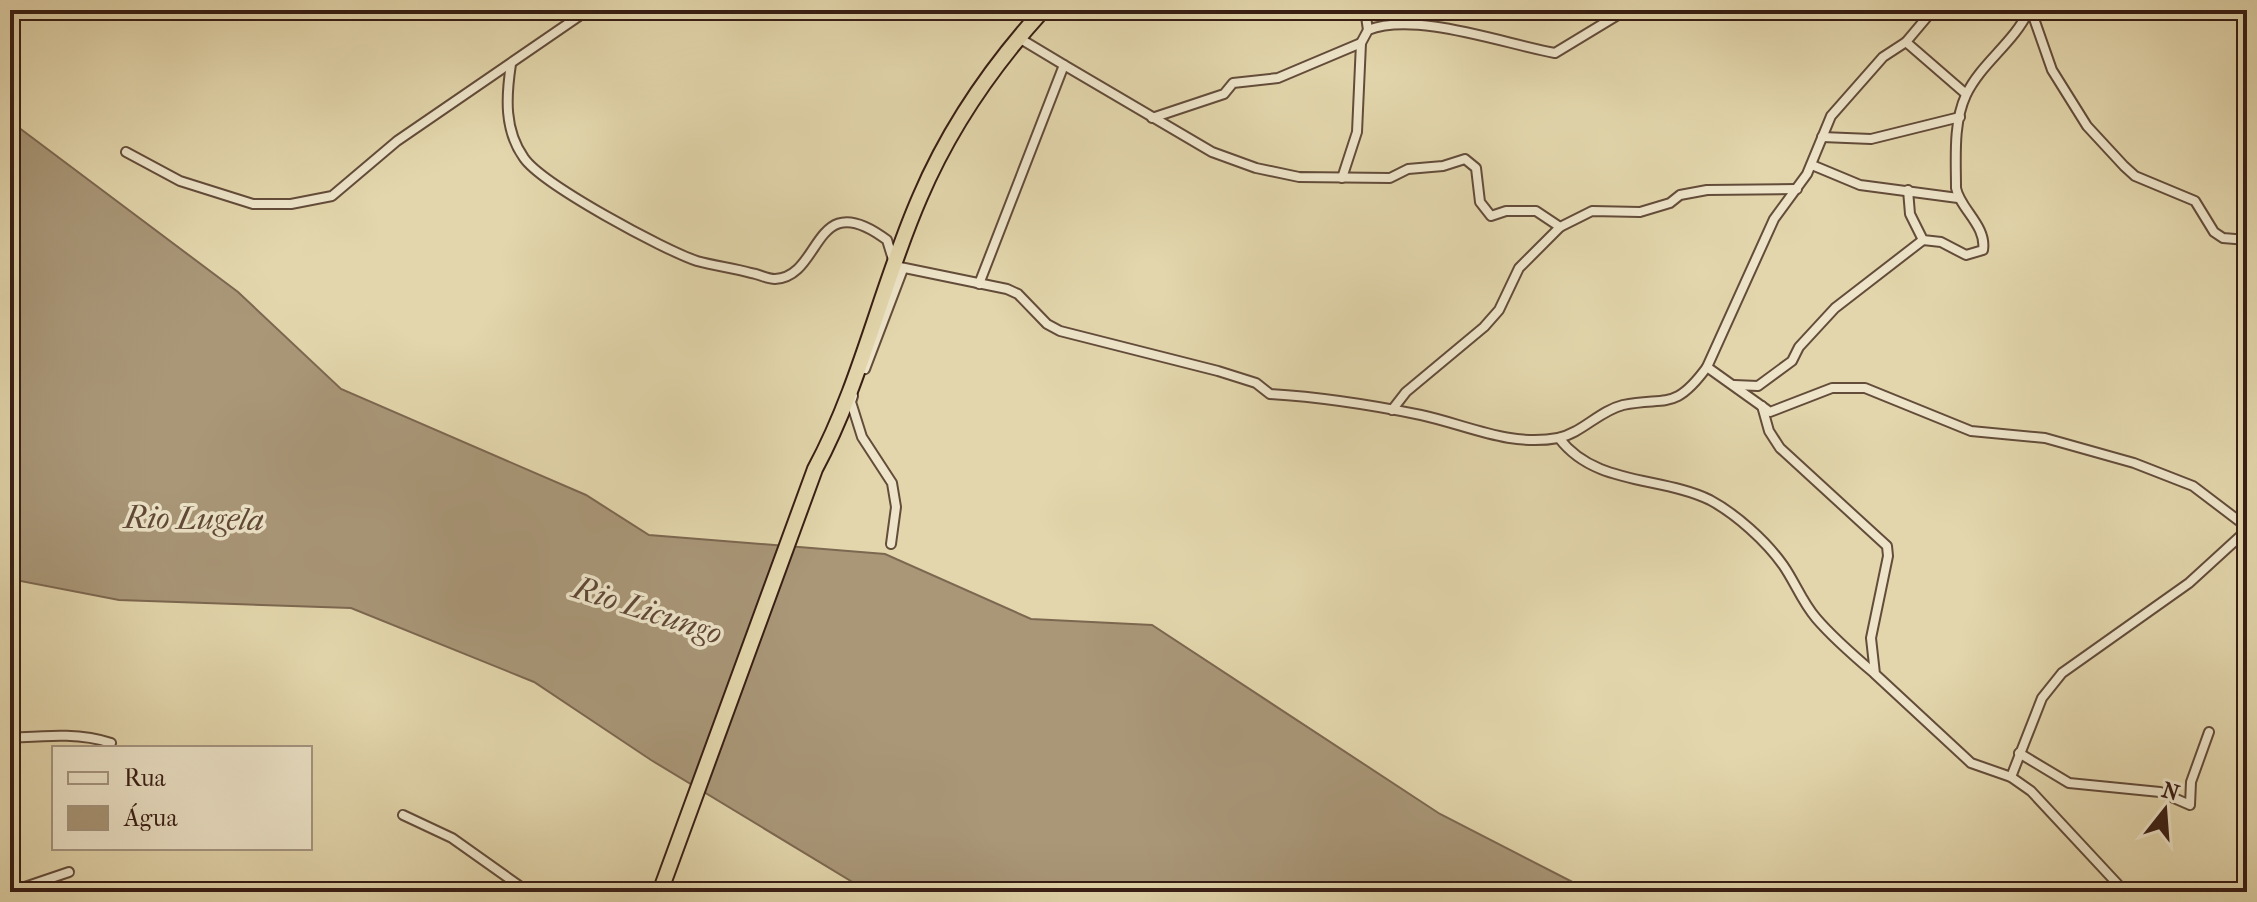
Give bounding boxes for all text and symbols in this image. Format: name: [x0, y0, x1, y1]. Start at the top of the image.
water label: Rio Lugela: [122, 499, 264, 538]
water label: Rio Licungo: [567, 568, 727, 652]
legend: [52, 746, 312, 850]
text: Rua: [124, 764, 167, 792]
north arrow: [2125, 770, 2205, 850]
text: N: [2159, 777, 2183, 807]
text: Água: [123, 803, 178, 832]

